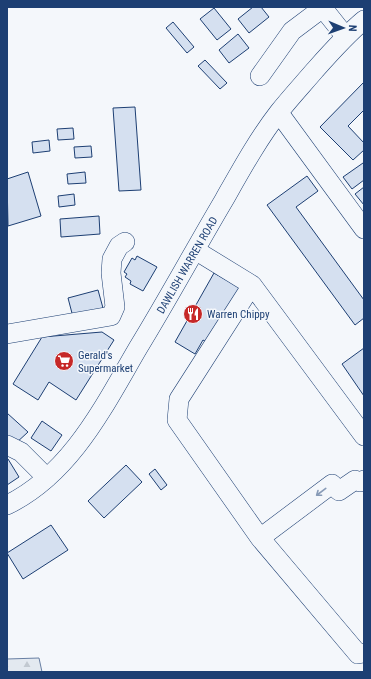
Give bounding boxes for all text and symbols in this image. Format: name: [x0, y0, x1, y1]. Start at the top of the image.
north arrow: [323, 8, 363, 48]
text: N: [346, 25, 359, 32]
street label: DAWLISH WARREN ROAD: [154, 215, 220, 316]
restaurant icon: Warren Chippy: [182, 303, 204, 325]
place label: Warren Chippy: [207, 308, 270, 321]
place label: Gerald's Supermarket: [78, 349, 133, 375]
supermarket icon: Gerald's Supermarket: [53, 350, 75, 372]
one-way arrow: [315, 488, 326, 497]

